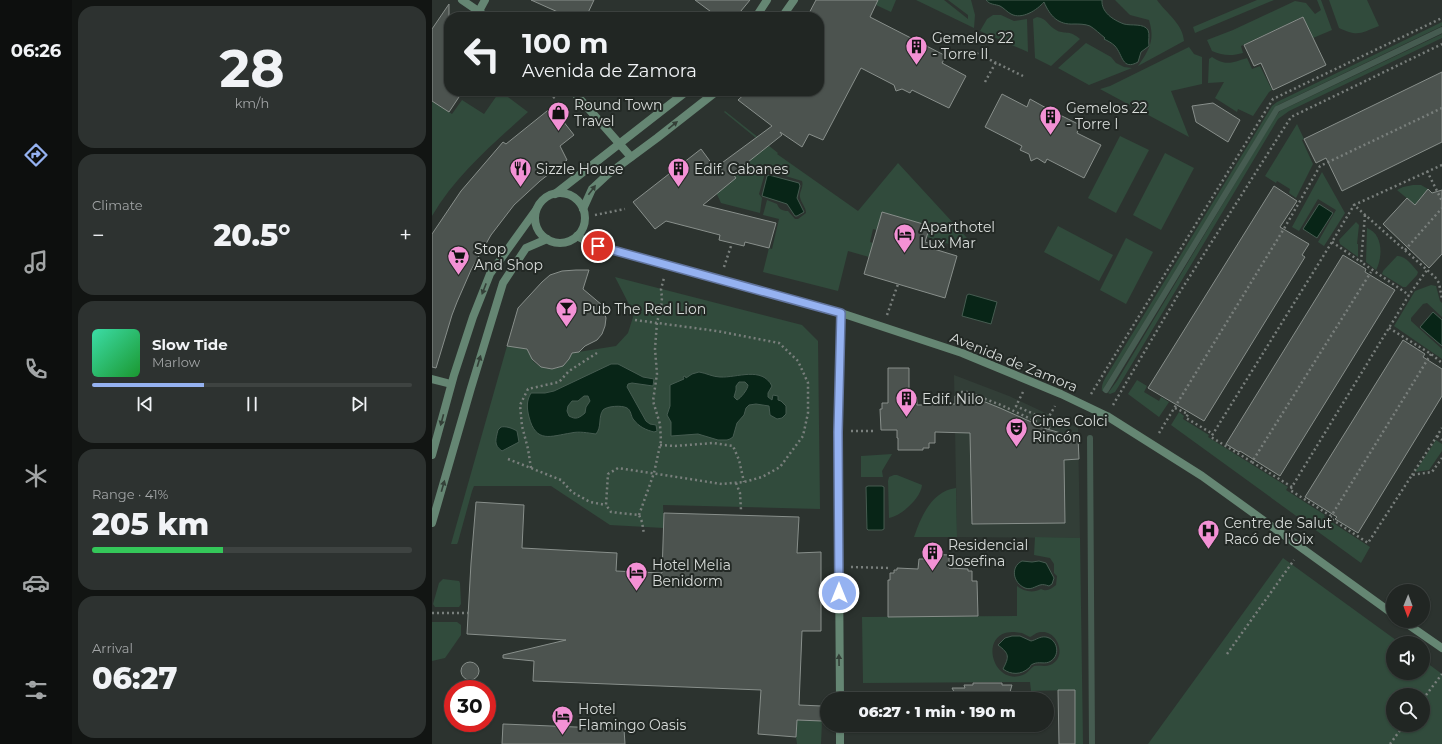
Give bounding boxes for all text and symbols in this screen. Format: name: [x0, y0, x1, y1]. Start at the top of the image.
text: 100 m: [522, 26, 608, 60]
icon: left: [456, 28, 508, 80]
place label: Gemelos 22 - Torre II: [932, 29, 1014, 63]
building icon: Gemelos 22 - Torre II: [903, 33, 929, 66]
text: 28: [219, 37, 285, 100]
text: 06:26: [11, 40, 61, 62]
text: Avenida de Zamora: [522, 60, 697, 82]
text: km/h: [235, 95, 269, 111]
place label: Round Town Travel: [574, 96, 663, 130]
place label: Gemelos 22 - Torre I: [1066, 99, 1148, 133]
shop icon: Round Town Travel: [545, 100, 571, 133]
building icon: Gemelos 22 - Torre I: [1038, 103, 1064, 136]
one-way arrow: [668, 121, 678, 130]
icon: directions: [22, 141, 50, 169]
restaurant icon: Sizzle House: [508, 156, 534, 189]
building icon: Edif. Cabanes: [665, 156, 691, 189]
place label: Sizzle House: [536, 160, 623, 178]
place label: Edif. Cabanes: [694, 160, 788, 178]
one-way arrow: [588, 185, 597, 196]
text: Climate: [92, 197, 143, 213]
text: 20.5°: [213, 217, 291, 254]
place label: Aparthotel Lux Mar: [920, 218, 995, 252]
text: −: [92, 222, 105, 249]
text: +: [399, 222, 412, 249]
hotel icon: Aparthotel Lux Mar: [892, 222, 918, 255]
pin: [581, 229, 615, 263]
icon: arrive: [587, 235, 609, 257]
place label: Stop And Shop: [474, 240, 543, 274]
supermarket icon: Stop And Shop: [445, 244, 471, 277]
icon: music: [22, 248, 50, 276]
one-way arrow: [481, 284, 487, 295]
bar icon: Pub The Red Lion: [554, 296, 580, 329]
place label: Pub The Red Lion: [582, 300, 706, 318]
street label: Avenida de Zamora: [948, 328, 1080, 396]
text: Slow Tide: [152, 335, 228, 354]
text: Marlow: [152, 354, 200, 370]
icon: phone: [22, 355, 50, 383]
one-way arrow: [476, 355, 482, 367]
building icon: Edif. Nilo: [894, 386, 920, 419]
place label: Edif. Nilo: [922, 390, 984, 408]
icon: previous: [134, 393, 156, 415]
icon: pause: [241, 393, 263, 415]
icon: next: [348, 393, 370, 415]
place label: Cines Colci Rincón: [1032, 412, 1108, 446]
one-way arrow: [438, 413, 444, 426]
theatre icon: Cines Colci Rincón: [1004, 416, 1030, 449]
icon: climate: [22, 462, 50, 490]
one-way arrow: [440, 480, 446, 492]
text: Range · 41%: [92, 486, 168, 502]
text: 205 km: [92, 506, 209, 543]
place label: Centre de Salut Racó de l'Oix: [1224, 514, 1332, 548]
hospital icon: Centre de Salut Racó de l'Oix: [1195, 518, 1221, 551]
place label: Residencial Josefina: [947, 536, 1028, 570]
building icon: Residencial Josefina: [920, 540, 946, 573]
place label: Hotel Melia Benidorm: [652, 556, 731, 590]
hotel icon: Hotel Melia Benidorm: [624, 560, 650, 593]
icon: car: [22, 569, 50, 597]
position arrow: [818, 572, 860, 614]
north arrow: [1386, 584, 1430, 628]
map controls: [1386, 584, 1430, 732]
button: sound: [1386, 636, 1430, 680]
text: Arrival: [92, 640, 133, 656]
one-way arrow: [836, 653, 842, 666]
text: 06:27: [92, 660, 177, 697]
icon: filters: [22, 676, 50, 704]
speed limit sign: 30: [444, 680, 496, 732]
button: search: [1386, 688, 1430, 732]
place label: Hotel Flamingo Oasis: [578, 700, 687, 734]
text: 06:27 · 1 min · 190 m: [858, 702, 1016, 721]
hotel icon: Hotel Flamingo Oasis: [549, 704, 575, 737]

